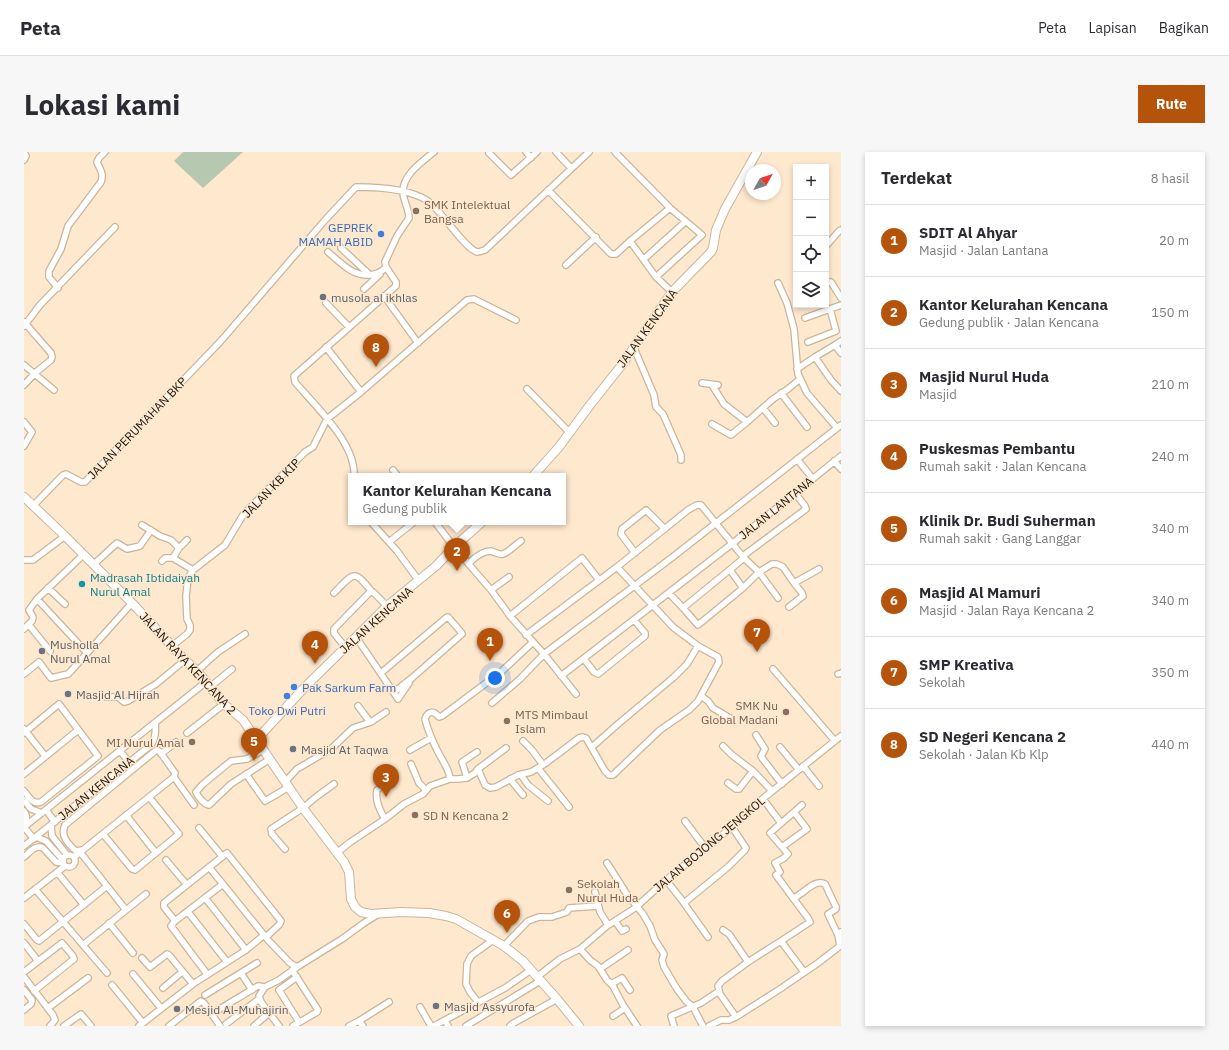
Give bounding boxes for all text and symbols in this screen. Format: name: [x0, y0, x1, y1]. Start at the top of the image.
text: Peta: [20, 16, 61, 40]
text: Peta: [1038, 19, 1066, 37]
text: Lapisan: [1088, 19, 1137, 37]
text: Bagikan: [1159, 19, 1209, 37]
button: Rute: [1138, 85, 1205, 123]
text: Lokasi kami: [24, 86, 180, 123]
north arrow: [745, 164, 781, 200]
map controls: [793, 164, 829, 308]
button: +: [793, 164, 829, 200]
text: Terdekat: [881, 167, 952, 189]
text: 8 hasil: [1151, 170, 1189, 187]
place label: SMK Intelektual Bangsa: [424, 197, 510, 226]
button: −: [793, 200, 829, 236]
marker: SMK Intelektual Bangsa: [411, 206, 421, 216]
place label: GEPREK MAMAH ABID: [298, 220, 373, 249]
text: SDIT Al Ahyar: [919, 223, 1017, 242]
marker: GEPREK MAMAH ABID: [376, 229, 386, 239]
text: 1: [890, 232, 898, 249]
text: 20 m: [1159, 232, 1189, 249]
button: locate: [793, 236, 829, 272]
text: Masjid · Jalan Lantana: [919, 242, 1048, 259]
button: layers: [793, 272, 829, 308]
street label: JALAN KENCANA: [613, 286, 681, 370]
place label: musola al ikhlas: [331, 290, 418, 305]
marker: musola al ikhlas: [318, 292, 328, 302]
text: Kantor Kelurahan Kencana: [919, 295, 1108, 314]
text: 2: [890, 304, 898, 321]
text: 150 m: [1151, 304, 1189, 321]
text: Gedung publik · Jalan Kencana: [919, 314, 1099, 331]
pin: 8: [363, 334, 389, 367]
text: Masjid Nurul Huda: [919, 367, 1049, 386]
street label: JALAN PERUMAHAN BKP: [84, 374, 190, 482]
text: 3: [890, 376, 898, 393]
text: 210 m: [1151, 376, 1189, 393]
text: Masjid: [919, 386, 957, 403]
text: Puskesmas Pembantu: [919, 439, 1075, 458]
text: 4: [890, 448, 898, 465]
text: 240 m: [1151, 448, 1189, 465]
street label: JALAN KB KIP: [239, 455, 303, 521]
text: Rumah sakit · Jalan Kencana: [919, 458, 1087, 475]
popup: [348, 473, 566, 525]
street label: JALAN LANTANA: [736, 473, 816, 543]
text: Kantor Kelurahan Kencana: [362, 481, 552, 500]
text: Gedung publik: [362, 500, 447, 517]
text: Klinik Dr. Budi Suherman: [919, 511, 1096, 530]
text: 5: [890, 520, 898, 537]
text: 340 m: [1151, 520, 1189, 537]
text: Rumah sakit · Gang Langgar: [919, 530, 1081, 547]
pin: 2: [444, 538, 470, 571]
place label: Madrasah Ibtidaiyah Nurul Amal: [90, 570, 200, 599]
marker: Madrasah Ibtidaiyah Nurul Amal: [77, 579, 87, 589]
street label: JALAN KENCANA: [336, 583, 416, 657]
text: Masjid Al Mamuri: [919, 583, 1041, 602]
text: 6: [890, 592, 898, 609]
text: 340 m: [1151, 592, 1189, 609]
text: Masjid · Jalan Raya Kencana 2: [919, 602, 1094, 619]
street label: JALAN RAYA KENCANA 2: [136, 608, 240, 718]
pin: 7: [744, 619, 770, 652]
pin: 1: [477, 628, 503, 661]
pin: 4: [302, 631, 328, 664]
place label: Musholla Nurul Amal: [50, 637, 110, 666]
marker: Musholla Nurul Amal: [37, 646, 47, 656]
text: SMP Kreativa: [919, 655, 1014, 674]
text: 7: [890, 664, 898, 681]
text: 350 m: [1151, 664, 1189, 681]
your location: [485, 668, 505, 688]
text: Sekolah: [919, 674, 965, 691]
place label: Pak Sarkum Farm: [302, 680, 396, 695]
marker: Pak Sarkum Farm: [289, 682, 299, 692]
place label: Masjid Al Hijrah: [76, 687, 160, 702]
marker: Masjid Al Hijrah: [63, 689, 73, 699]
marker: Toko Dwi Putri: [282, 691, 292, 701]
place label: SMK Nu Global Madani: [701, 698, 778, 727]
place label: Toko Dwi Putri: [248, 703, 326, 718]
place label: MTS Mimbaul Islam: [515, 707, 588, 736]
marker: SMK Nu Global Madani: [781, 707, 791, 717]
marker: MTS Mimbaul Islam: [502, 716, 512, 726]
text: SD Negeri Kencana 2: [919, 727, 1066, 746]
pin: 5: [241, 728, 267, 761]
place label: MI Nurul Amal: [106, 735, 184, 750]
text: 8: [890, 736, 898, 753]
text: 440 m: [1151, 736, 1189, 753]
marker: MI Nurul Amal: [187, 737, 197, 747]
place label: Masjid At Taqwa: [301, 742, 389, 757]
marker: Masjid At Taqwa: [288, 744, 298, 754]
text: Sekolah · Jalan Kb Klp: [919, 746, 1049, 763]
street label: JALAN KENCANA: [55, 753, 137, 823]
pin: 3: [373, 764, 399, 797]
street label: JALAN BOJONG JENGKOL: [650, 793, 768, 895]
place label: SD N Kencana 2: [423, 808, 509, 823]
marker: SD N Kencana 2: [410, 810, 420, 820]
place label: Sekolah Nurul Huda: [577, 876, 639, 905]
marker: Sekolah Nurul Huda: [564, 885, 574, 895]
pin: 6: [494, 900, 520, 933]
place label: Masjid Assyurofa: [444, 999, 536, 1014]
marker: Masjid Assyurofa: [431, 1001, 441, 1011]
place label: Mesjid Al-Muhajirin: [185, 1002, 289, 1017]
marker: Mesjid Al-Muhajirin: [172, 1004, 182, 1014]

